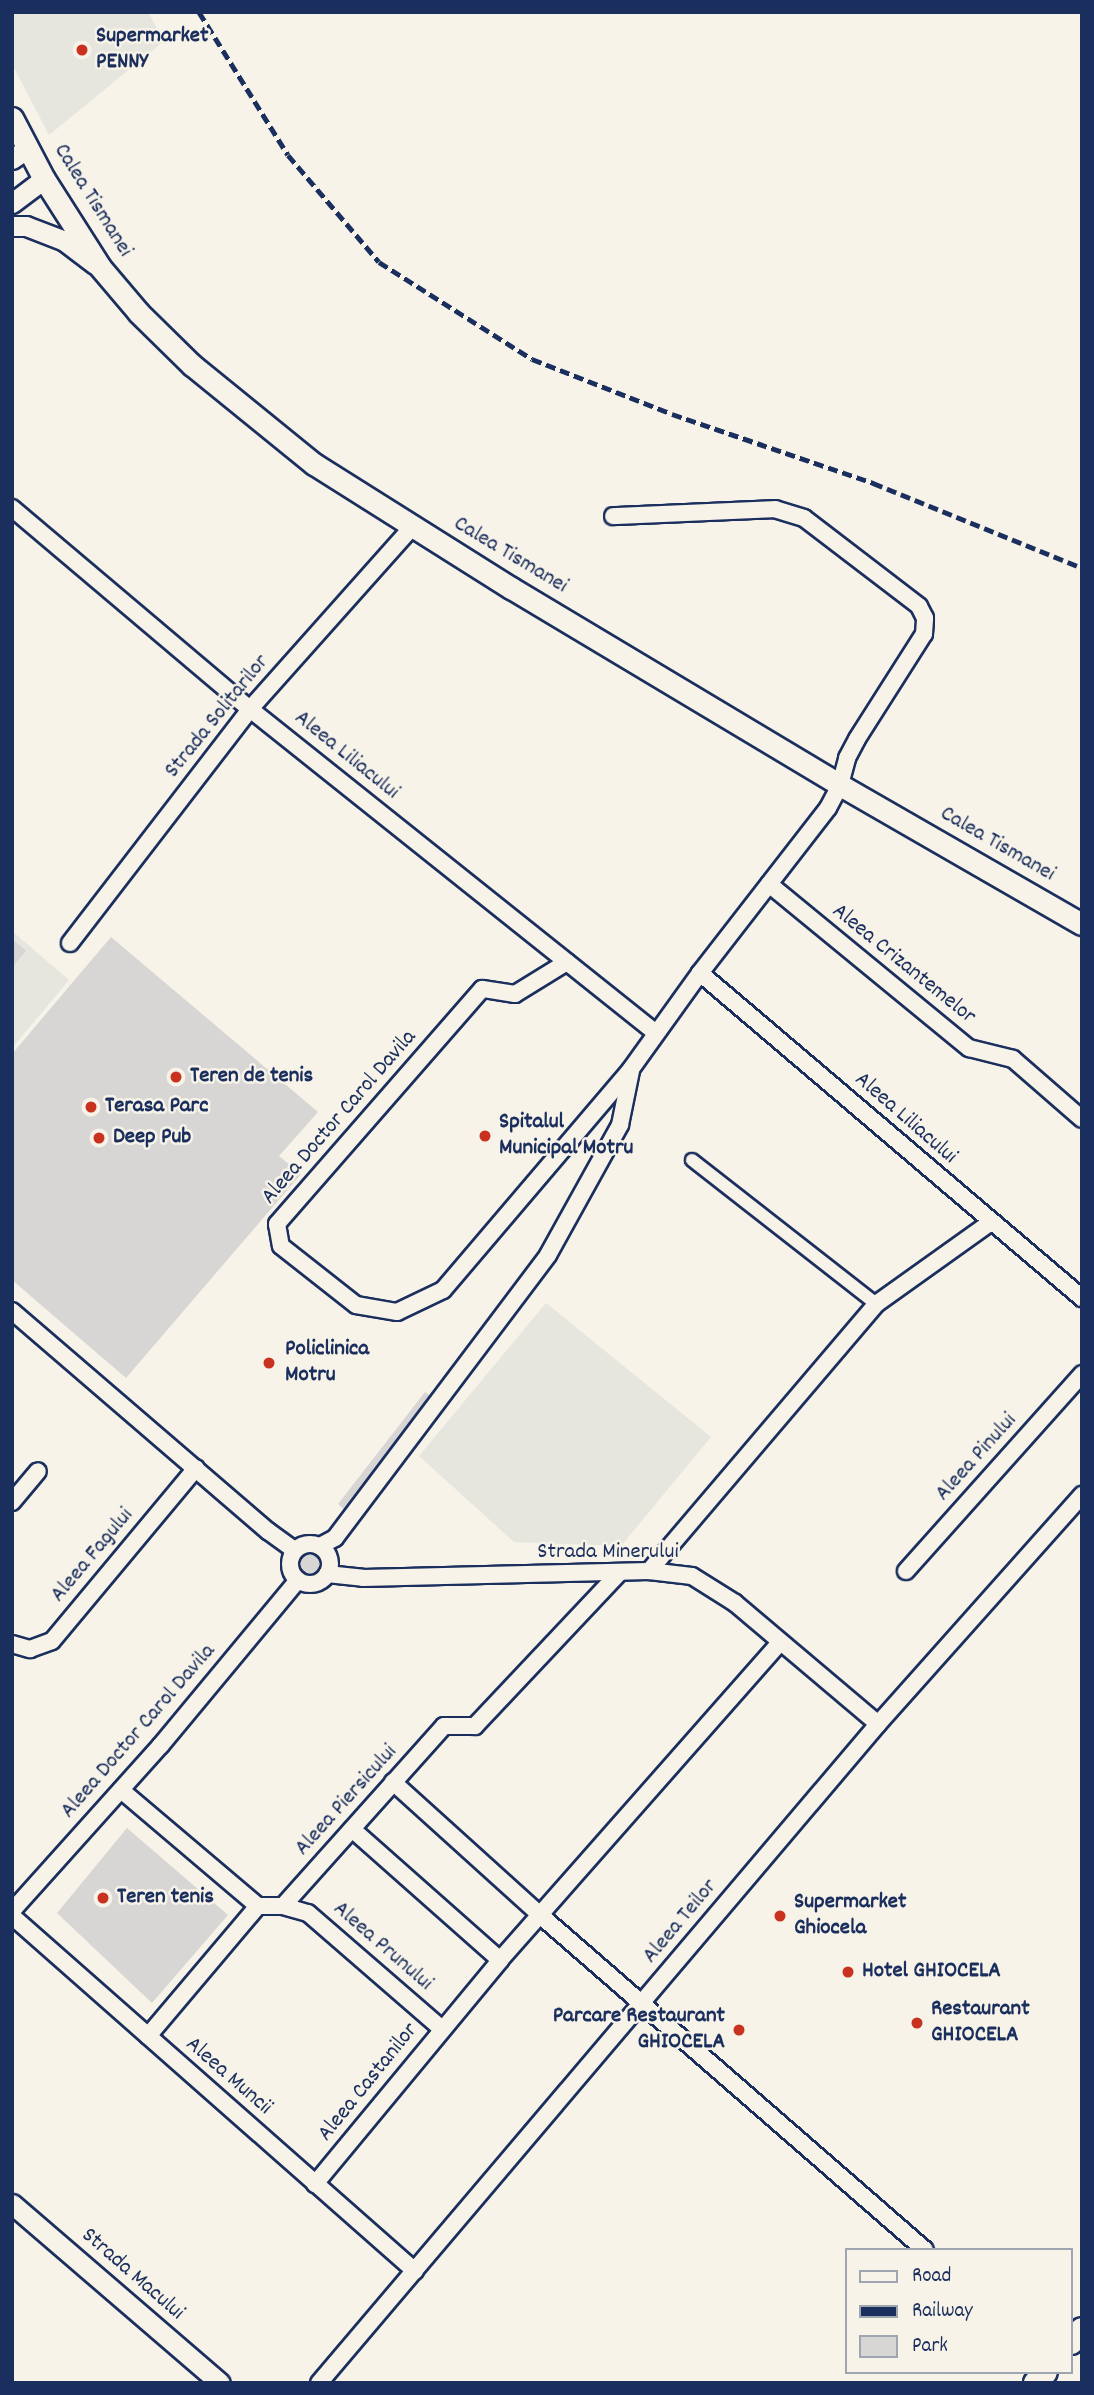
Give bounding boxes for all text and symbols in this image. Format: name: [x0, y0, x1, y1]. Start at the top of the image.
place label: Supermarket PENNY: [96, 23, 208, 77]
marker: Supermarket PENNY: [74, 42, 90, 58]
street label: Calea Tismanei: [46, 139, 138, 263]
street label: Calea Tismanei: [448, 511, 572, 601]
street label: Strada Solitarilor: [160, 650, 276, 784]
street label: Aleea Liliacului: [288, 705, 404, 807]
street label: Calea Tismanei: [934, 801, 1060, 889]
street label: Aleea Crizantemelor: [825, 898, 981, 1032]
street label: Aleea Doctor Carol Davila: [257, 1025, 423, 1211]
place label: Teren de tenis: [190, 1063, 313, 1091]
street label: Aleea Liliacului: [848, 1067, 962, 1171]
marker: Teren de tenis: [168, 1069, 184, 1085]
place label: Terasa Parc: [105, 1093, 208, 1121]
marker: Terasa Parc: [83, 1099, 99, 1115]
place label: Spitalul Municipal Motru: [499, 1109, 633, 1163]
place label: Deep Pub: [113, 1124, 191, 1152]
marker: Spitalul Municipal Motru: [477, 1128, 493, 1144]
marker: Deep Pub: [91, 1130, 107, 1146]
place label: Policlinica Motru: [285, 1336, 369, 1390]
marker: Policlinica Motru: [259, 1353, 279, 1373]
street label: Aleea Pinului: [930, 1408, 1024, 1508]
street label: Aleea Fagului: [45, 1503, 141, 1609]
street label: Strada Minerului: [537, 1539, 679, 1567]
street label: Aleea Doctor Carol Davila: [56, 1639, 222, 1825]
street label: Aleea Piersicului: [290, 1740, 404, 1862]
street label: Aleea Teilor: [638, 1874, 724, 1970]
place label: Teren tenis: [117, 1884, 214, 1912]
place label: Supermarket Ghiocela: [794, 1889, 906, 1943]
marker: Teren tenis: [95, 1890, 111, 1906]
street label: Aleea Prunului: [326, 1896, 438, 1998]
marker: Supermarket Ghiocela: [772, 1908, 788, 1924]
place label: Hotel GHIOCELA: [862, 1958, 1001, 1986]
marker: Hotel GHIOCELA: [840, 1964, 856, 1980]
place label: Restaurant GHIOCELA: [931, 1996, 1030, 2050]
place label: Parcare Restaurant GHIOCELA: [553, 2003, 725, 2057]
marker: Restaurant GHIOCELA: [909, 2015, 925, 2031]
street label: Aleea Castanilor: [313, 2018, 425, 2148]
marker: Parcare Restaurant GHIOCELA: [731, 2022, 747, 2038]
street label: Aleea Muncii: [179, 2032, 277, 2122]
street label: Strada Macului: [75, 2223, 189, 2327]
legend: [846, 2248, 1073, 2374]
text: Road: [912, 2262, 951, 2292]
text: Railway: [912, 2297, 973, 2327]
text: Park: [912, 2332, 948, 2362]

